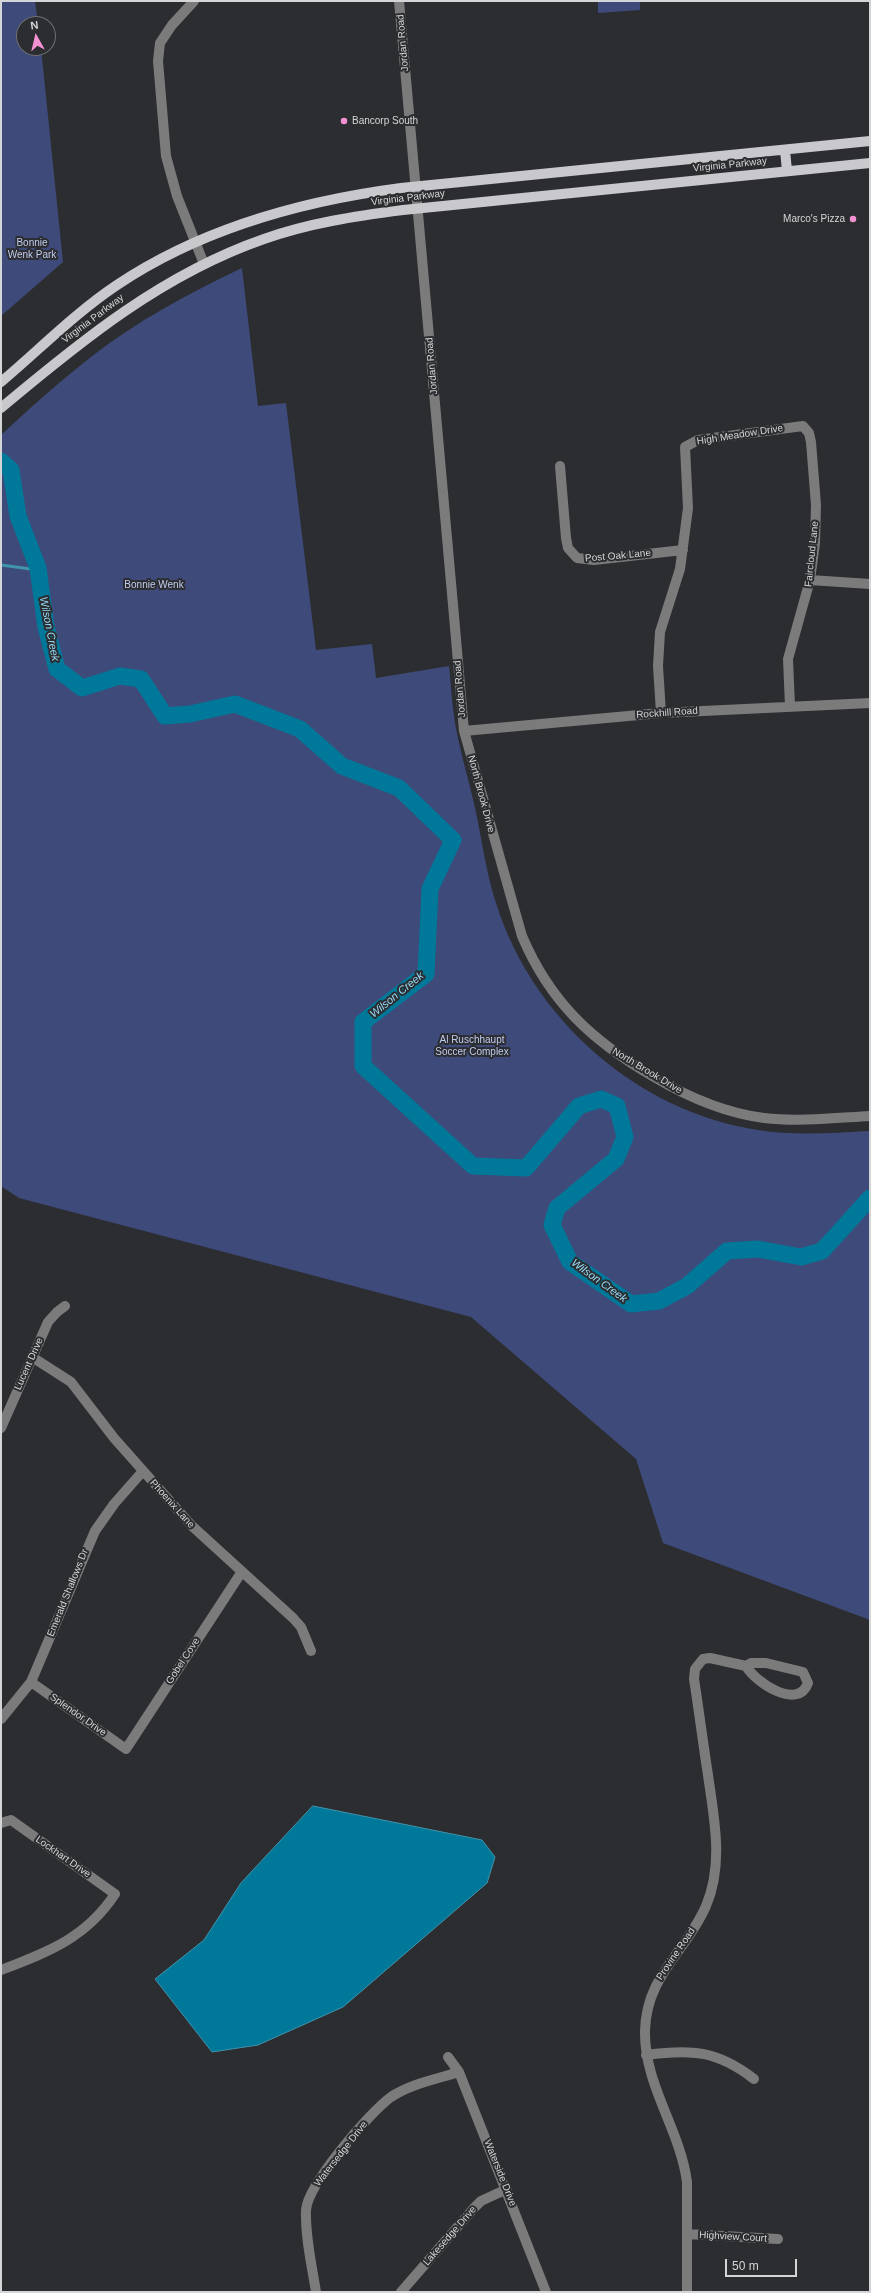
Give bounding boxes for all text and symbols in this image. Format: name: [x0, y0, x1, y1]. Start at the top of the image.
street label: Jordan Road: [395, 14, 411, 72]
north arrow: [16, 16, 56, 56]
text: N: [30, 19, 39, 32]
place label: Bancorp South: [352, 115, 418, 127]
marker: Bancorp South: [339, 116, 349, 126]
street label: Virginia Parkway: [692, 155, 768, 175]
street label: Virginia Parkway: [370, 188, 446, 208]
place label: Marco's Pizza: [783, 213, 845, 225]
marker: Marco's Pizza: [848, 214, 858, 224]
park label: Bonnie Wenk Park: [8, 237, 56, 260]
street label: Virginia Parkway: [60, 292, 126, 346]
street label: Jordan Road: [424, 337, 440, 395]
street label: High Meadow Drive: [696, 422, 784, 448]
street label: Faircloud Lane: [803, 520, 821, 588]
street label: Post Oak Lane: [585, 547, 651, 565]
park label: Bonnie Wenk: [124, 579, 184, 591]
water label: Wilson Creek: [36, 596, 62, 662]
street label: Jordan Road: [452, 660, 468, 718]
street label: Rockhill Road: [636, 705, 698, 721]
street label: North Brook Drive: [465, 754, 497, 834]
water label: Wilson Creek: [367, 969, 427, 1021]
park label: Al Ruschhaupt Soccer Complex: [435, 1034, 509, 1058]
street label: North Brook Drive: [610, 1045, 684, 1097]
water label: Wilson Creek: [569, 1256, 629, 1306]
street label: Lucent Drive: [12, 1336, 46, 1392]
street label: Phoenix Lane: [147, 1477, 197, 1531]
street label: Emerald Shallows Dr: [45, 1547, 91, 1639]
street label: Gobel Cove: [164, 1636, 202, 1686]
street label: Splendor Drive: [47, 1691, 109, 1739]
street label: Lockhart Drive: [33, 1834, 93, 1880]
street label: Provine Road: [654, 1926, 698, 1982]
street label: Watersedge Drive: [312, 2119, 370, 2189]
street label: Waterside Drive: [481, 2138, 519, 2208]
street label: Lakesedge Drive: [421, 2204, 479, 2268]
street label: Highview Court: [699, 2229, 767, 2245]
scale bar: [727, 2251, 799, 2277]
text: 50 m: [732, 2259, 759, 2273]

